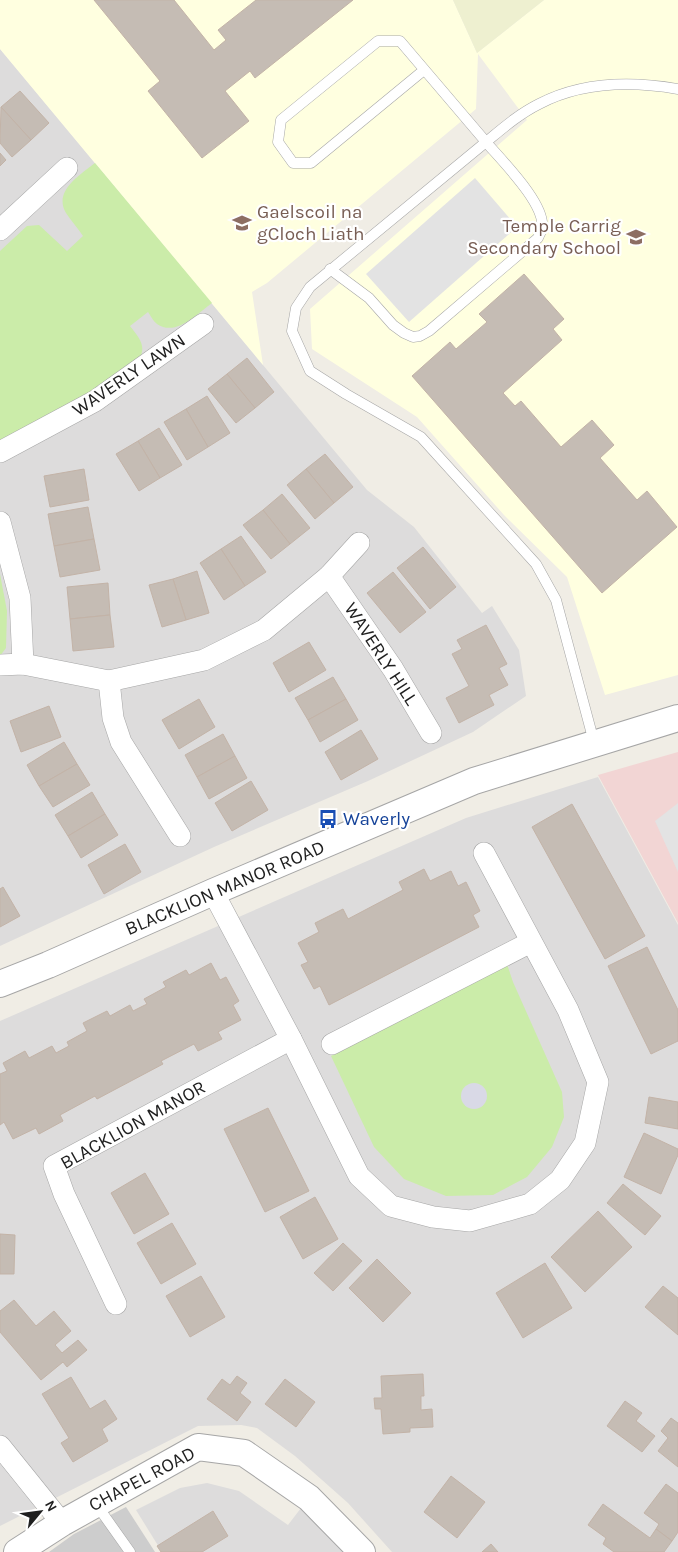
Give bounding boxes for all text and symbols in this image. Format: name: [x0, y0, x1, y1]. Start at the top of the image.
place label: Gaelscoil na gCloch Liath: [257, 201, 364, 245]
school or university icon: Gaelscoil na gCloch Liath: [231, 212, 253, 234]
place label: Temple Carrig Secondary School: [467, 215, 621, 259]
school or university icon: Temple Carrig Secondary School: [625, 226, 647, 248]
street label: WAVERLY LAWN: [68, 329, 190, 421]
street label: WAVERLY HILL: [340, 599, 422, 710]
bus stop icon: Waverly: [317, 808, 339, 830]
place label: Waverly: [343, 808, 410, 830]
street label: BLACKLION MANOR ROAD: [122, 836, 328, 940]
street label: BLACKLION MANOR: [57, 1076, 209, 1174]
street label: CHAPEL ROAD: [85, 1442, 199, 1516]
north arrow: [15, 1487, 65, 1537]
text: N: [41, 1497, 61, 1514]

